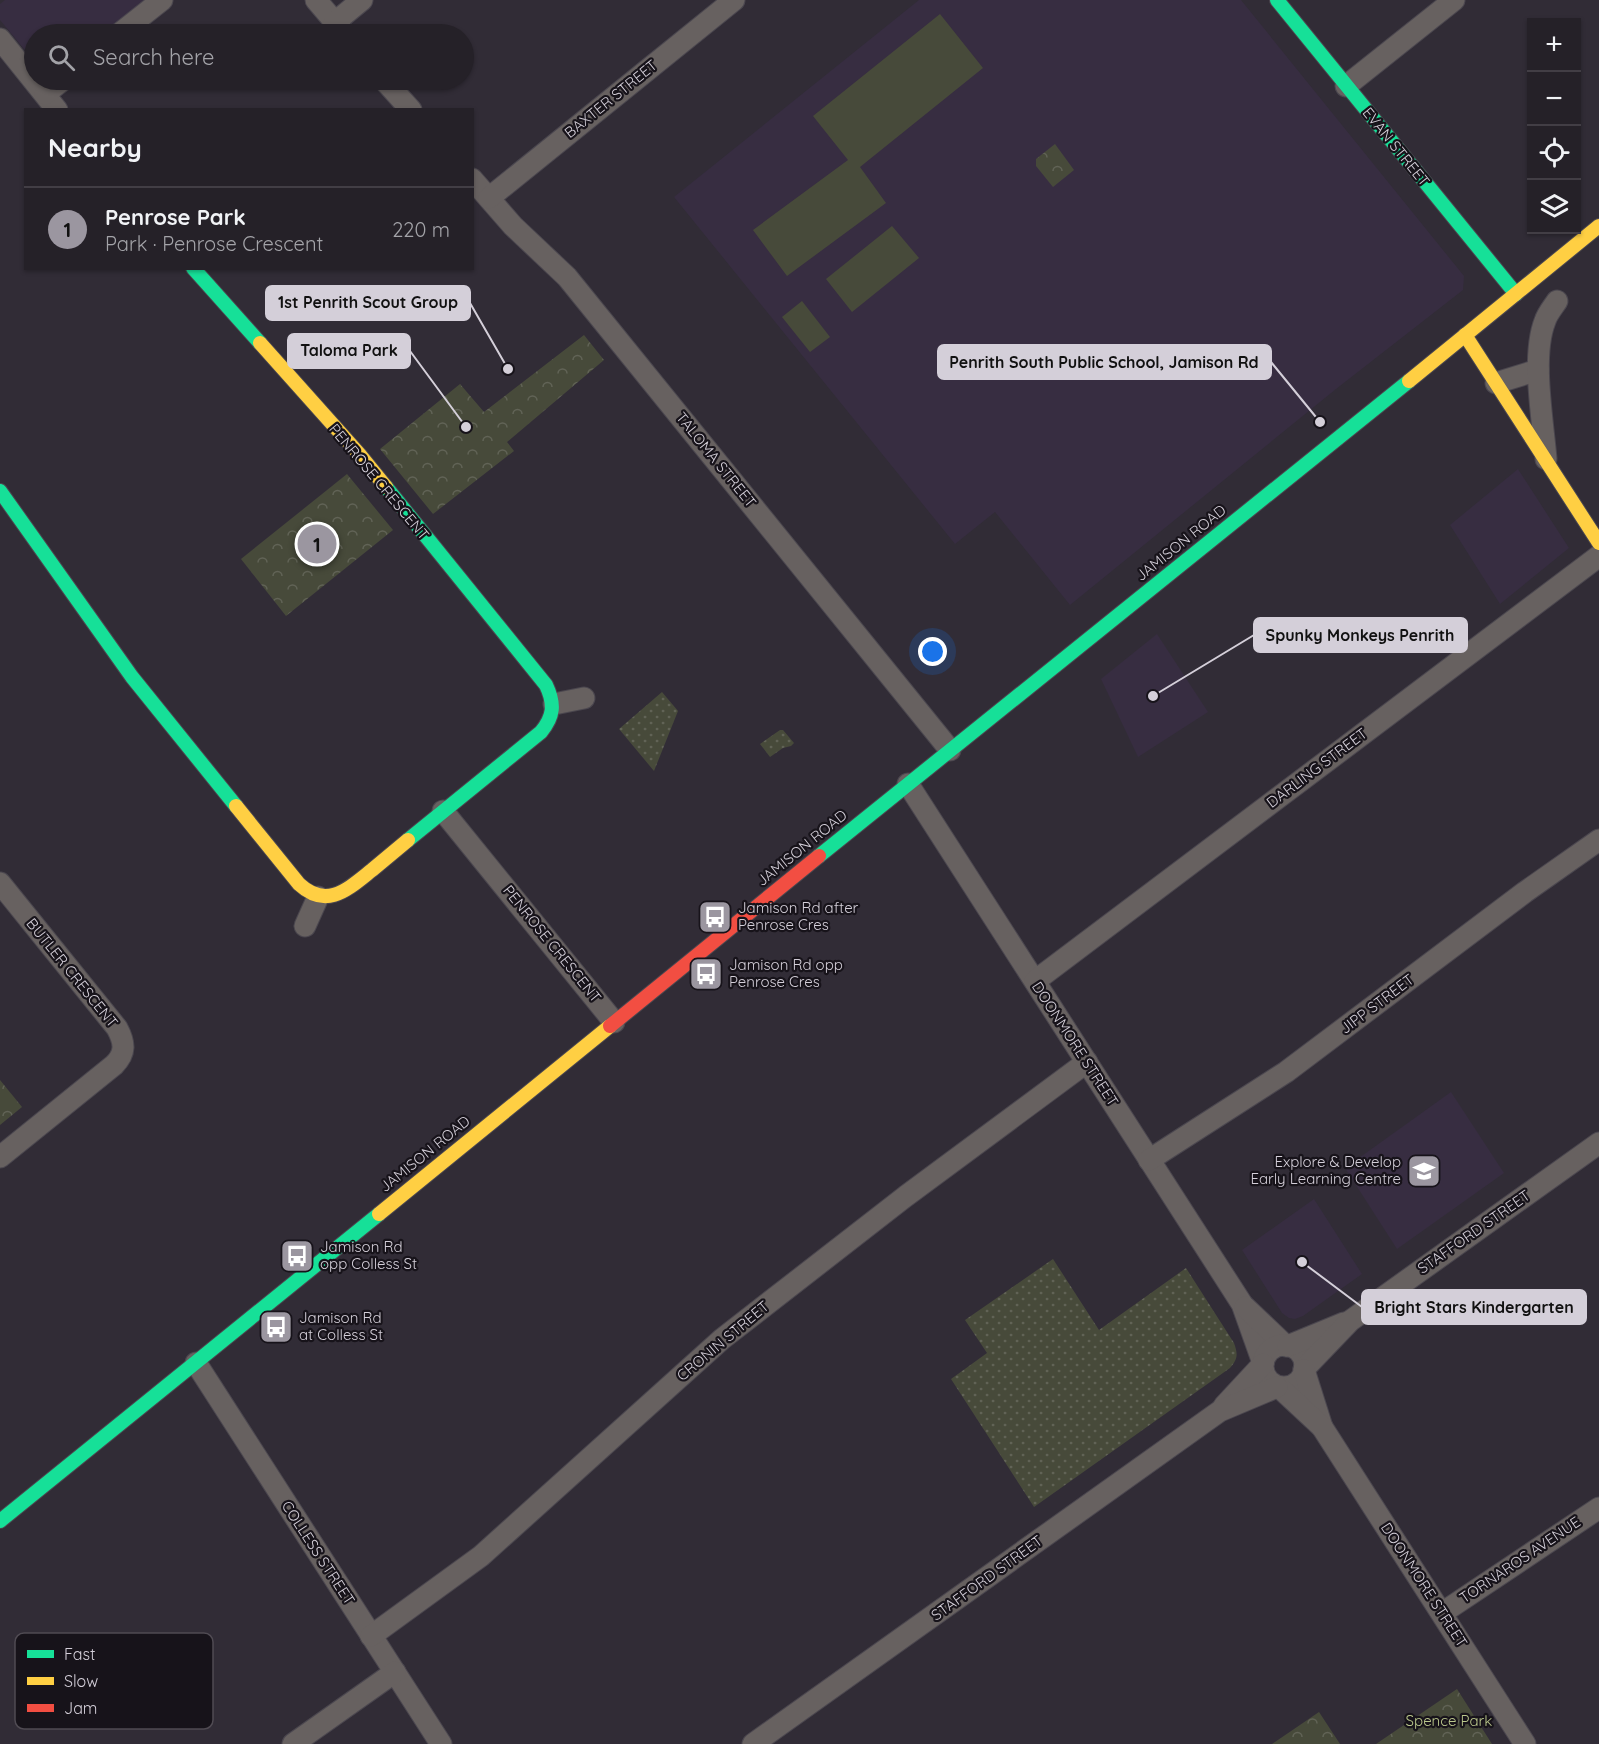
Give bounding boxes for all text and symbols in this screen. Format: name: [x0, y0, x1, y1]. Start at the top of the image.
map controls: [1527, 18, 1581, 234]
button: +: [1527, 18, 1581, 72]
search box: [24, 24, 474, 90]
icon: search: [45, 41, 78, 74]
text: Search here: [93, 43, 214, 71]
street label: BAXTER STREET: [560, 55, 661, 142]
button: −: [1527, 72, 1581, 126]
street label: EVAN STREET: [1359, 103, 1434, 190]
button: locate: [1527, 126, 1581, 180]
text: Nearby: [48, 131, 142, 164]
button: layers: [1527, 180, 1581, 234]
text: Penrose Park: [105, 203, 246, 231]
text: 1: [64, 217, 71, 242]
text: 220 m: [392, 217, 450, 242]
text: Park · Penrose Crescent: [105, 231, 323, 256]
callout: 1st Penrith Scout Group: [266, 286, 470, 320]
text: 1st Penrith Scout Group: [278, 292, 458, 312]
callout: Taloma Park: [288, 334, 410, 368]
text: Taloma Park: [300, 340, 398, 360]
callout: Penrith South Public School, Jamison Rd: [938, 345, 1271, 379]
text: Penrith South Public School, Jamison Rd: [949, 352, 1259, 372]
street label: TALOMA STREET: [672, 408, 761, 511]
street label: PENROSE CRESCENT: [325, 420, 434, 544]
street label: JAMISON ROAD: [1132, 500, 1230, 585]
pin: 1: [298, 522, 336, 566]
callout: Spunky Monkeys Penrith: [1254, 618, 1467, 652]
text: Spunky Monkeys Penrith: [1266, 625, 1454, 645]
your location: [918, 637, 947, 666]
street label: DARLING STREET: [1263, 724, 1371, 812]
street label: JAMISON ROAD: [753, 805, 851, 890]
street label: PENROSE CRESCENT: [499, 881, 606, 1006]
place label: Jamison Rd after Penrose Cres: [738, 898, 859, 934]
bus stop icon: Jamison Rd after Penrose Cres: [697, 899, 733, 935]
street label: BUTLER CRESCENT: [22, 914, 122, 1031]
place label: Jamison Rd opp Penrose Cres: [729, 955, 843, 991]
bus stop icon: Jamison Rd opp Penrose Cres: [688, 956, 724, 992]
street label: JIPP STREET: [1336, 970, 1418, 1038]
street label: DOONMORE STREET: [1028, 978, 1123, 1110]
street label: JAMISON ROAD: [376, 1111, 474, 1196]
place label: Explore & Develop Early Learning Centre: [1250, 1152, 1401, 1188]
school or university icon: Explore & Develop Early Learning Centre: [1406, 1153, 1442, 1189]
street label: STAFFORD STREET: [1414, 1186, 1534, 1278]
place label: Jamison Rd opp Colless St: [320, 1237, 417, 1273]
bus stop icon: Jamison Rd opp Colless St: [279, 1238, 315, 1274]
callout: Bright Stars Kindergarten: [1362, 1290, 1586, 1324]
street label: CRONIN STREET: [673, 1297, 773, 1385]
text: Bright Stars Kindergarten: [1374, 1297, 1574, 1317]
place label: Jamison Rd at Colless St: [299, 1308, 383, 1344]
bus stop icon: Jamison Rd at Colless St: [258, 1309, 294, 1345]
street label: COLLESS STREET: [278, 1497, 359, 1608]
street label: TORNAROS AVENUE: [1456, 1512, 1584, 1607]
street label: DOONMORE STREET: [1377, 1519, 1472, 1651]
street label: STAFFORD STREET: [927, 1531, 1046, 1624]
legend: [15, 1633, 213, 1729]
text: Fast: [64, 1644, 95, 1664]
text: Slow: [64, 1671, 98, 1691]
text: Jam: [64, 1698, 97, 1718]
park label: Spence Park: [1406, 1711, 1492, 1730]

